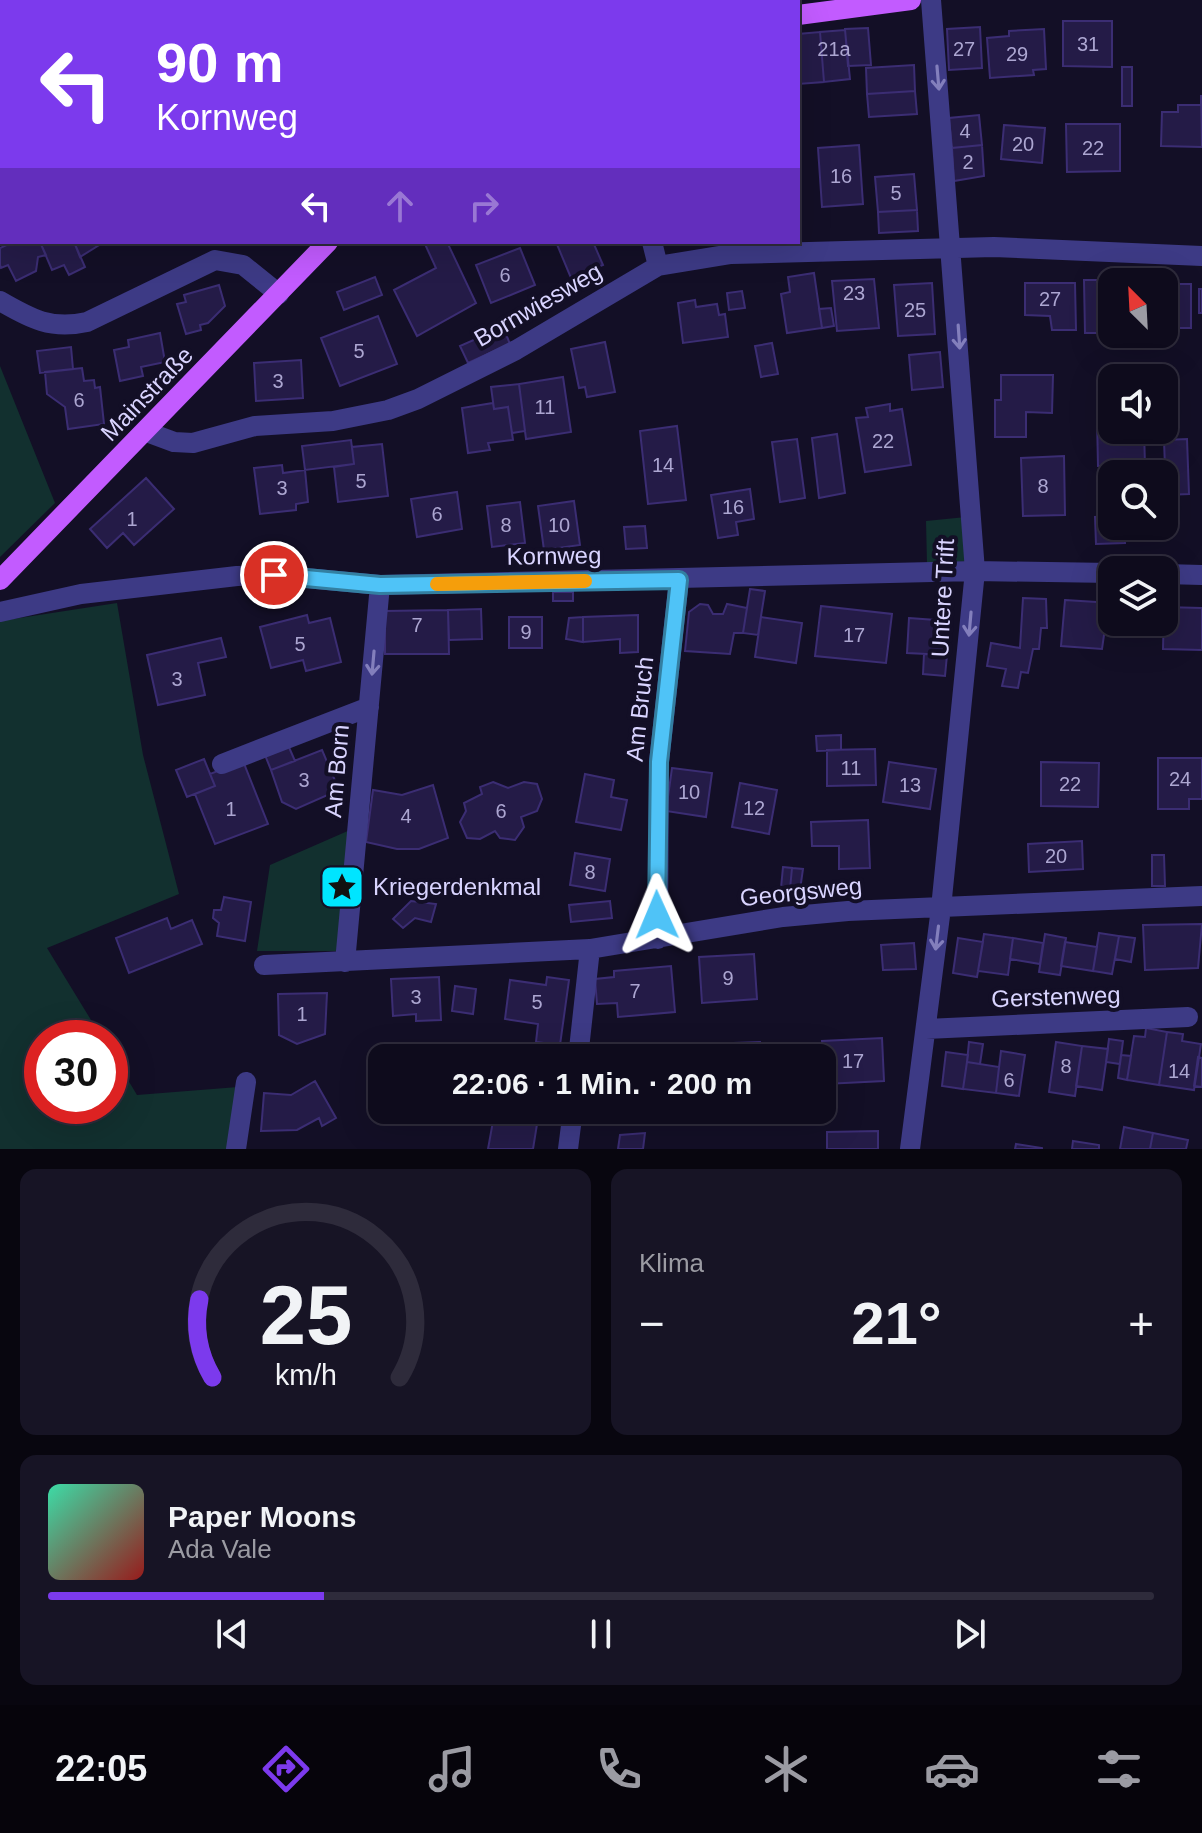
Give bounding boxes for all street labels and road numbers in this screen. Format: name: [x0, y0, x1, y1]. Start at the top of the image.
street label: Bornwiesweg: [469, 257, 606, 352]
street label: Mainstraße: [95, 341, 198, 446]
street label: Untere Trift: [926, 538, 959, 658]
street label: Kornweg: [506, 541, 602, 570]
street label: Am Bruch: [621, 655, 658, 763]
street label: Am Born: [319, 723, 354, 819]
street label: Georgsweg: [739, 872, 863, 911]
street label: Gerstenweg: [991, 981, 1121, 1012]

